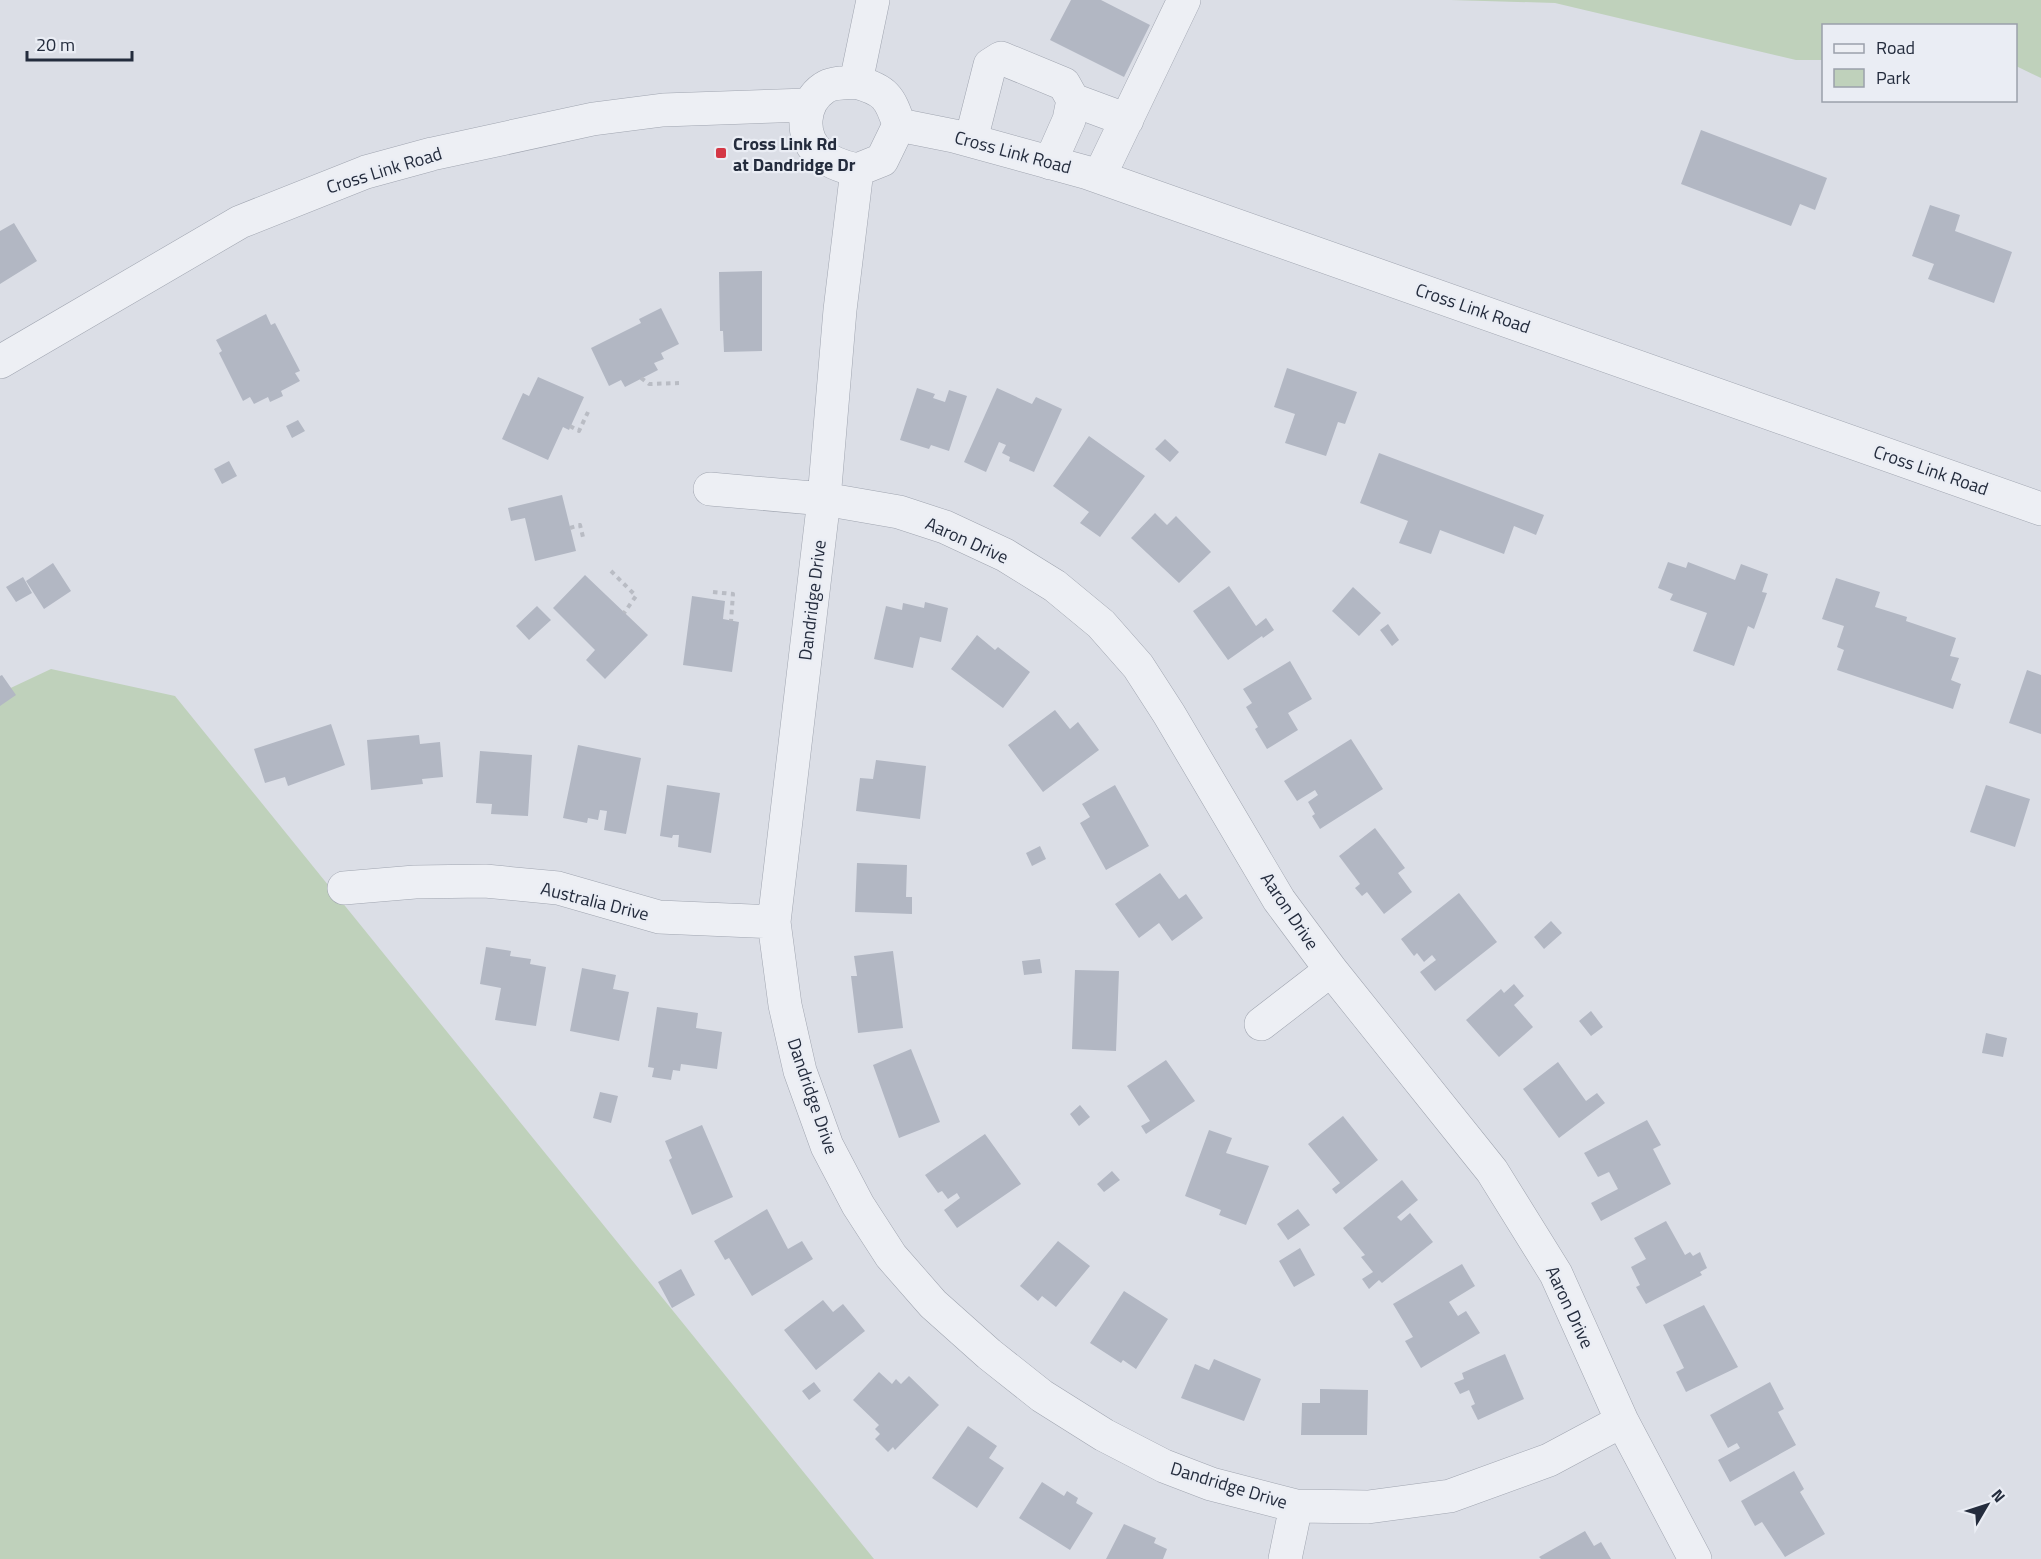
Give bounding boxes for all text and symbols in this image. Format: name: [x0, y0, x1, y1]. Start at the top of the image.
scale bar: [27, 24, 132, 62]
legend: [1822, 24, 2017, 102]
text: 20 m: [36, 31, 75, 58]
text: Road: [1876, 34, 1915, 61]
text: Park: [1876, 64, 1911, 91]
street label: Cross Link Road: [952, 123, 1074, 181]
place label: Cross Link Rd at Dandridge Dr: [733, 130, 856, 178]
street label: Cross Link Road: [323, 140, 445, 200]
marker: Cross Link Rd at Dandridge Dr: [714, 146, 728, 160]
street label: Cross Link Road: [1412, 276, 1534, 340]
street label: Cross Link Road: [1870, 438, 1992, 502]
street label: Aaron Drive: [921, 510, 1013, 570]
street label: Dandridge Drive: [791, 538, 833, 662]
street label: Aaron Drive: [1254, 867, 1326, 955]
street label: Australia Drive: [538, 875, 652, 927]
street label: Dandridge Drive: [781, 1034, 845, 1158]
street label: Aaron Drive: [1539, 1261, 1601, 1353]
street label: Dandridge Drive: [1167, 1454, 1291, 1516]
north arrow: [1957, 1475, 2017, 1535]
text: N: [1986, 1484, 2011, 1507]

